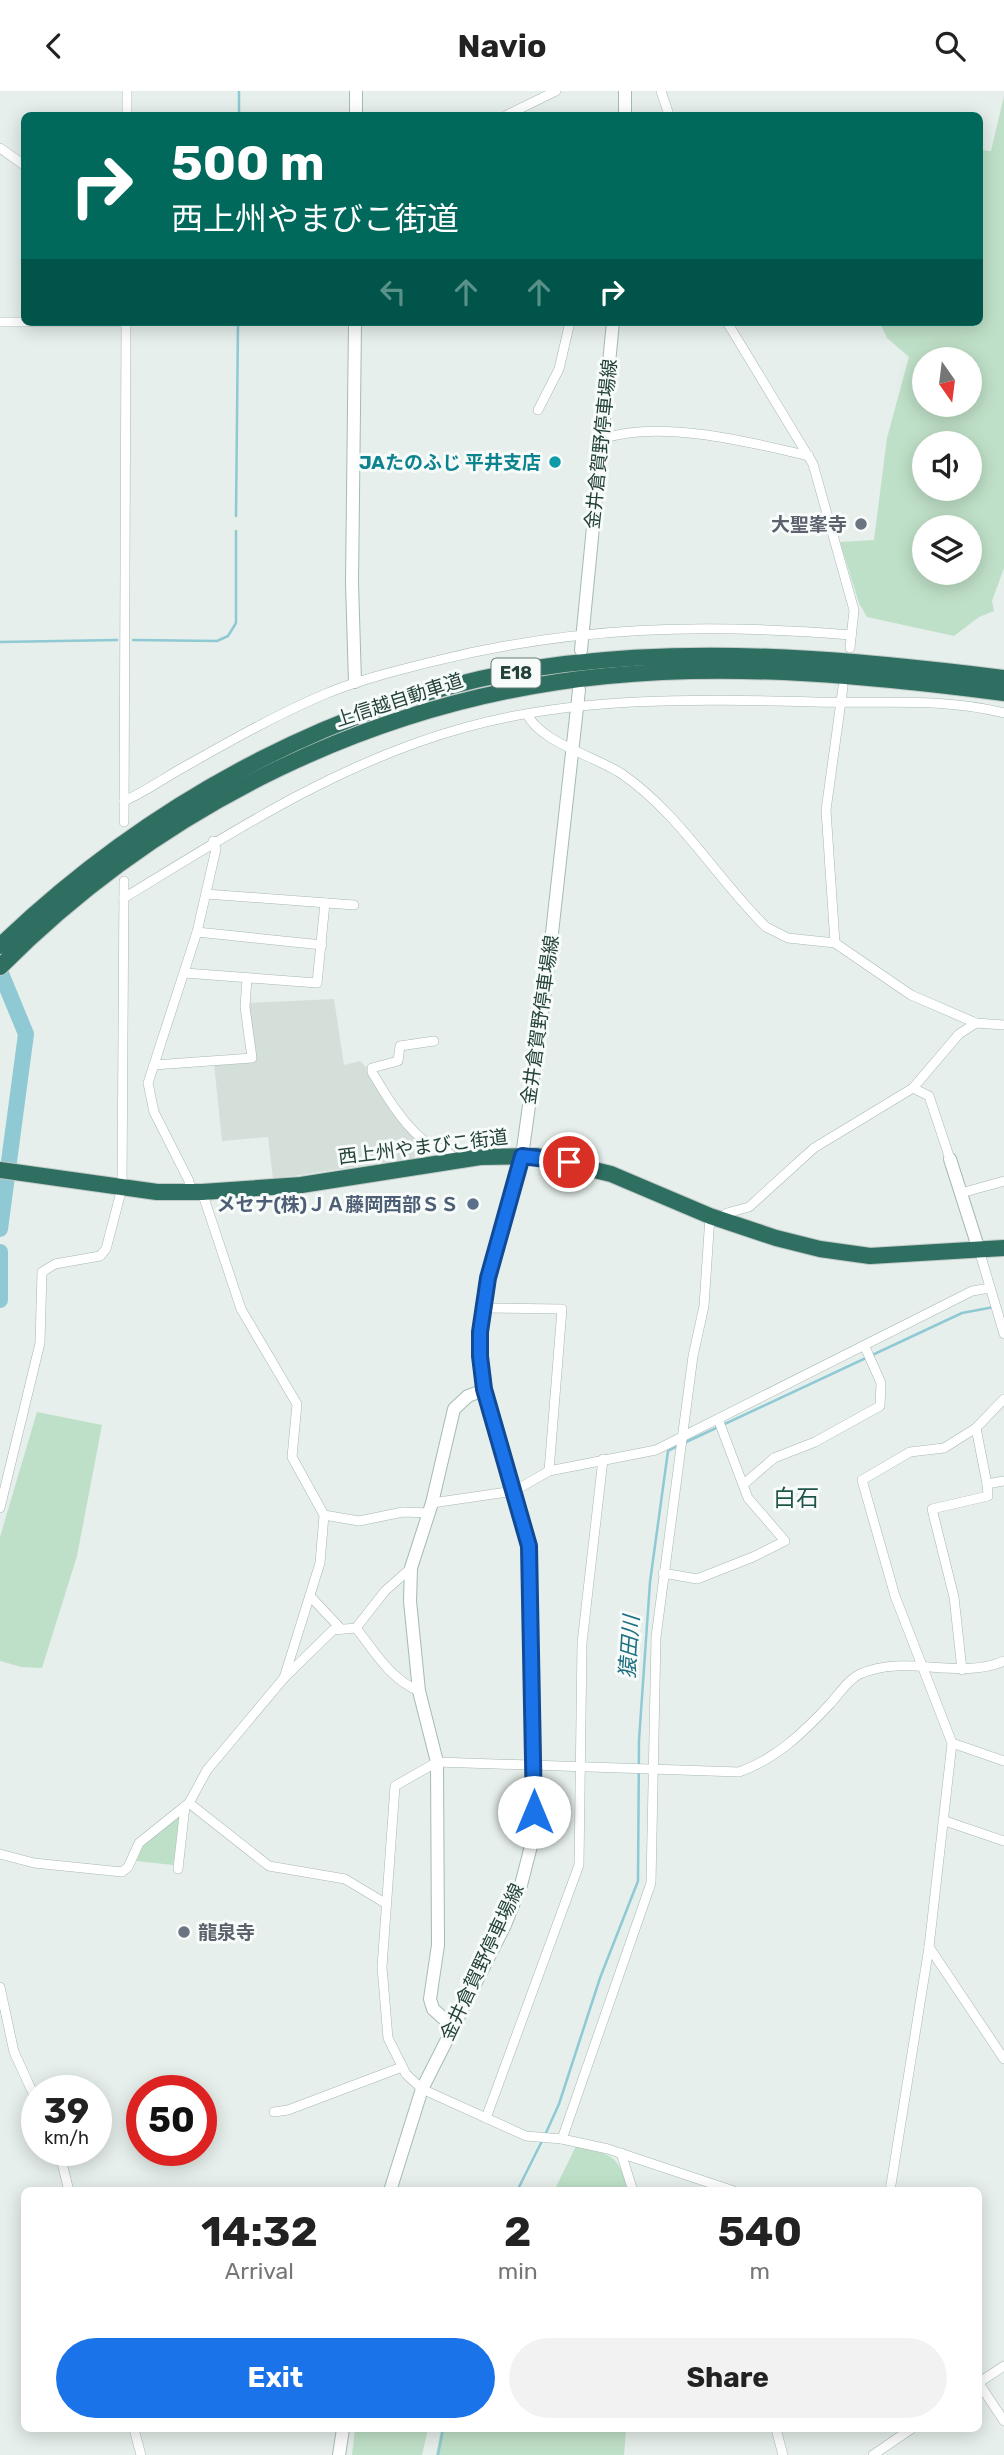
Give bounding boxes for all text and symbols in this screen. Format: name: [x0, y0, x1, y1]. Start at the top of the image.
icon: back: [35, 27, 73, 65]
text: Navio: [457, 27, 547, 65]
icon: search: [931, 27, 969, 65]
text: 500 m: [171, 134, 325, 192]
icon: right: [56, 140, 147, 231]
text: 西上州やまびこ街道: [171, 200, 459, 238]
icon: left: [374, 273, 412, 311]
icon: ahead: [447, 273, 485, 311]
icon: ahead: [520, 273, 558, 311]
icon: right: [593, 273, 631, 311]
north arrow: [912, 347, 982, 417]
map controls: [912, 347, 982, 585]
street label: 金井倉賀野停車場線: [581, 358, 621, 530]
button: sound: [912, 431, 982, 501]
place label: JAたのふじ 平井支店: [359, 451, 541, 474]
marker: JAたのふじ 平井支店: [547, 454, 563, 470]
place label: 大聖峯寺: [771, 513, 847, 536]
button: layers: [912, 515, 982, 585]
marker: 大聖峯寺: [853, 516, 869, 532]
road number: E18: [491, 659, 540, 687]
street label: 上信越自動車道: [332, 669, 466, 731]
street label: 金井倉賀野停車場線: [517, 934, 563, 1106]
street label: 西上州やまびこ街道: [337, 1125, 509, 1169]
pin: [539, 1132, 599, 1192]
icon: arrive: [550, 1143, 588, 1181]
place label: メセナ(株)ＪＡ藤岡西部ＳＳ: [216, 1193, 459, 1216]
marker: メセナ(株)ＪＡ藤岡西部ＳＳ: [465, 1196, 481, 1212]
district label: 白石: [773, 1484, 819, 1512]
water label: 猿田川: [614, 1613, 644, 1679]
position arrow: [497, 1775, 571, 1849]
street label: 金井倉賀野停車場線: [435, 1880, 529, 2044]
place label: 龍泉寺: [198, 1921, 255, 1944]
marker: 龍泉寺: [176, 1924, 192, 1940]
speed limit sign: 50: [126, 2075, 217, 2166]
text: 39: [44, 2090, 89, 2132]
text: km/h: [44, 2127, 89, 2149]
text: 14:32: [201, 2207, 318, 2257]
text: 2: [504, 2207, 531, 2257]
text: 540: [718, 2207, 802, 2257]
text: Arrival: [225, 2257, 294, 2285]
text: min: [498, 2257, 538, 2285]
text: m: [750, 2257, 770, 2285]
button: Exit: [56, 2338, 495, 2418]
button: Share: [509, 2338, 947, 2418]

